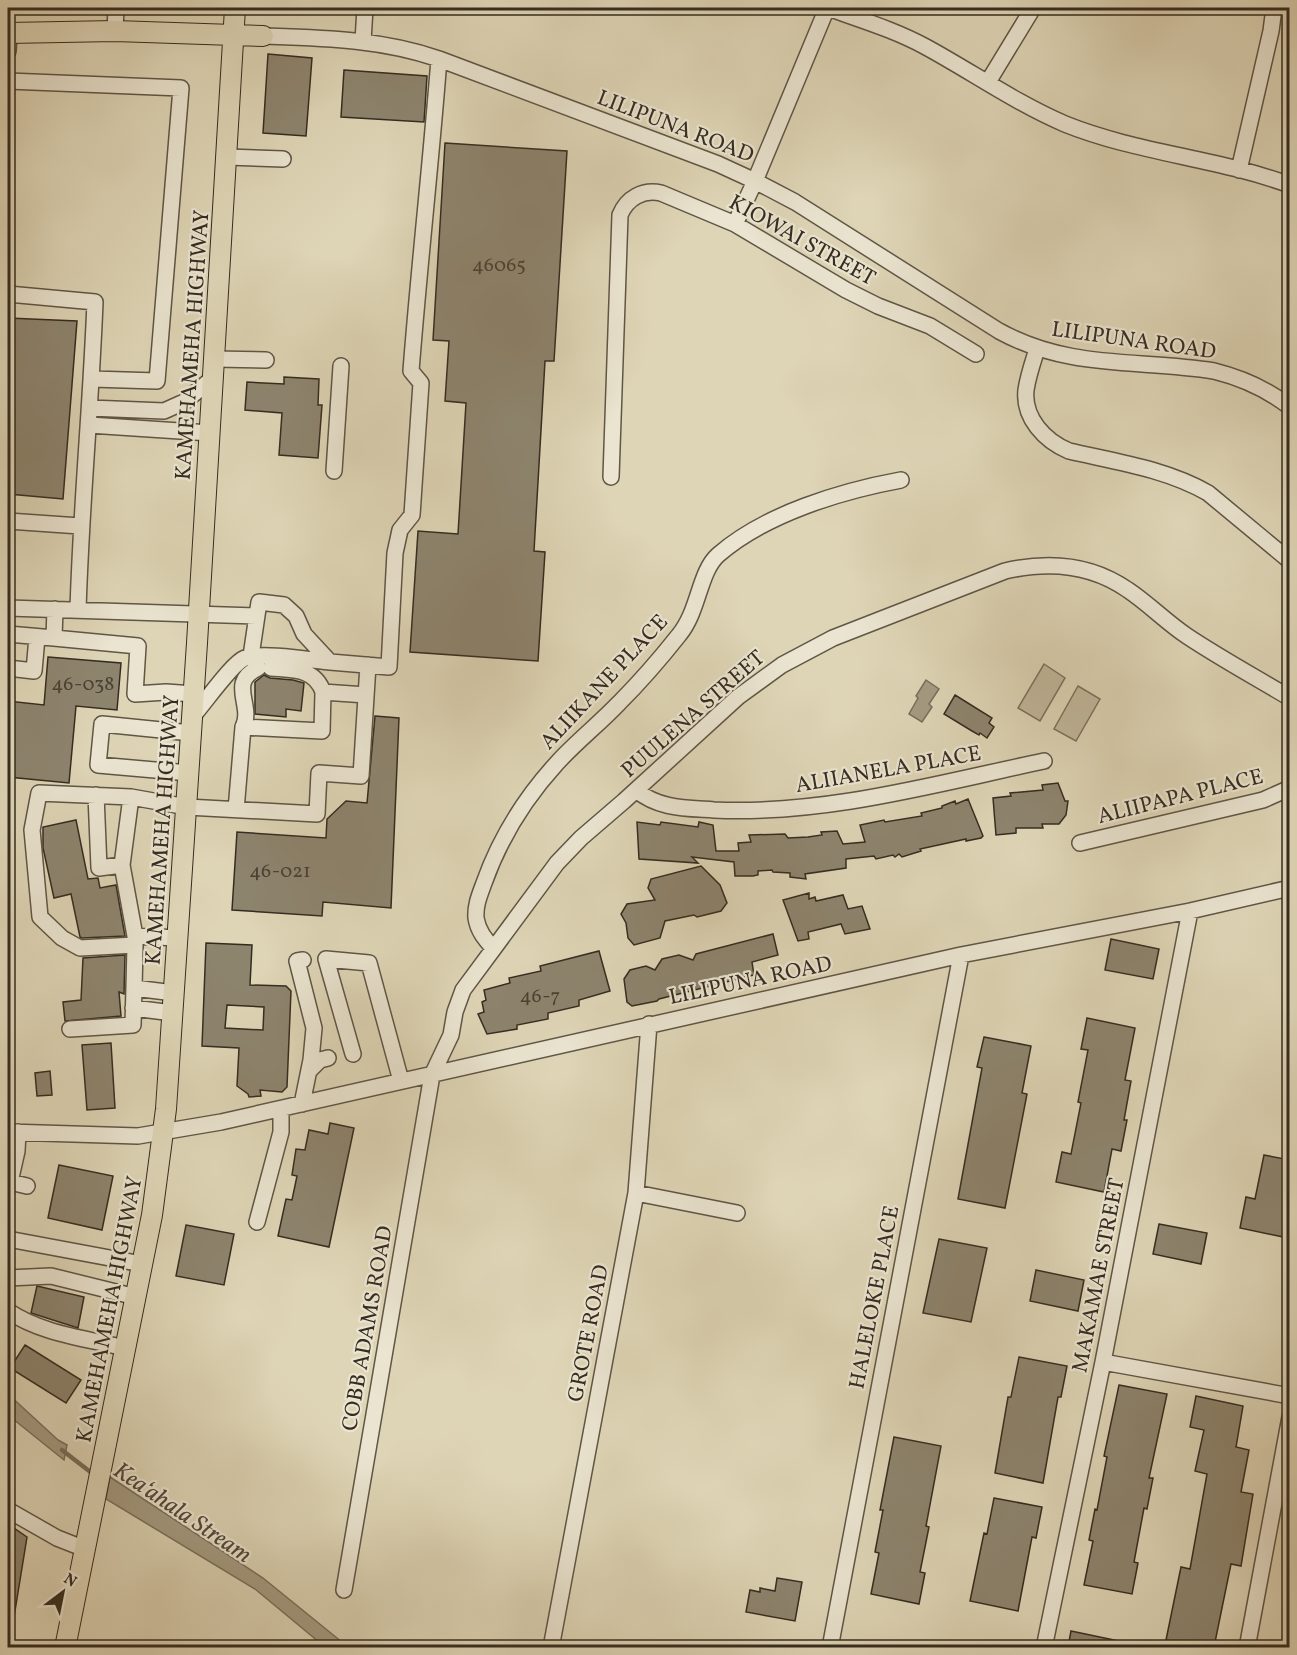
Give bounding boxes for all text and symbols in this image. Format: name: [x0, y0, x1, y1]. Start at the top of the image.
street label: LILIPUNA ROAD: [592, 83, 758, 172]
street label: KIOWAI STREET: [723, 188, 881, 294]
street label: KAMEHAMEHA HIGHWAY: [169, 209, 218, 481]
house number: 46065: [472, 252, 526, 280]
street label: LILIPUNA ROAD: [1049, 315, 1218, 368]
street label: ALIIKANE PLACE: [534, 608, 676, 757]
street label: PUULENA STREET: [615, 644, 772, 786]
house number: 46-038: [52, 671, 114, 699]
street label: KAMEHAMEHA HIGHWAY: [139, 694, 188, 966]
street label: ALIIANELA PLACE: [793, 739, 984, 802]
street label: ALIIPAPA PLACE: [1094, 762, 1267, 833]
house number: 46-021: [249, 858, 311, 886]
street label: LILIPUNA ROAD: [666, 949, 835, 1014]
house number: 46-7: [520, 983, 560, 1011]
street label: KAMEHAMEHA HIGHWAY: [69, 1173, 152, 1445]
street label: MAKAMAE STREET: [1065, 1175, 1134, 1375]
street label: HALELOKE PLACE: [842, 1203, 908, 1392]
street label: COBB ADAMS ROAD: [335, 1223, 402, 1433]
street label: GROTE ROAD: [561, 1262, 618, 1405]
water label: Keaʻahala Stream: [106, 1455, 258, 1573]
north arrow: [33, 1562, 93, 1622]
text: N: [59, 1569, 81, 1594]

